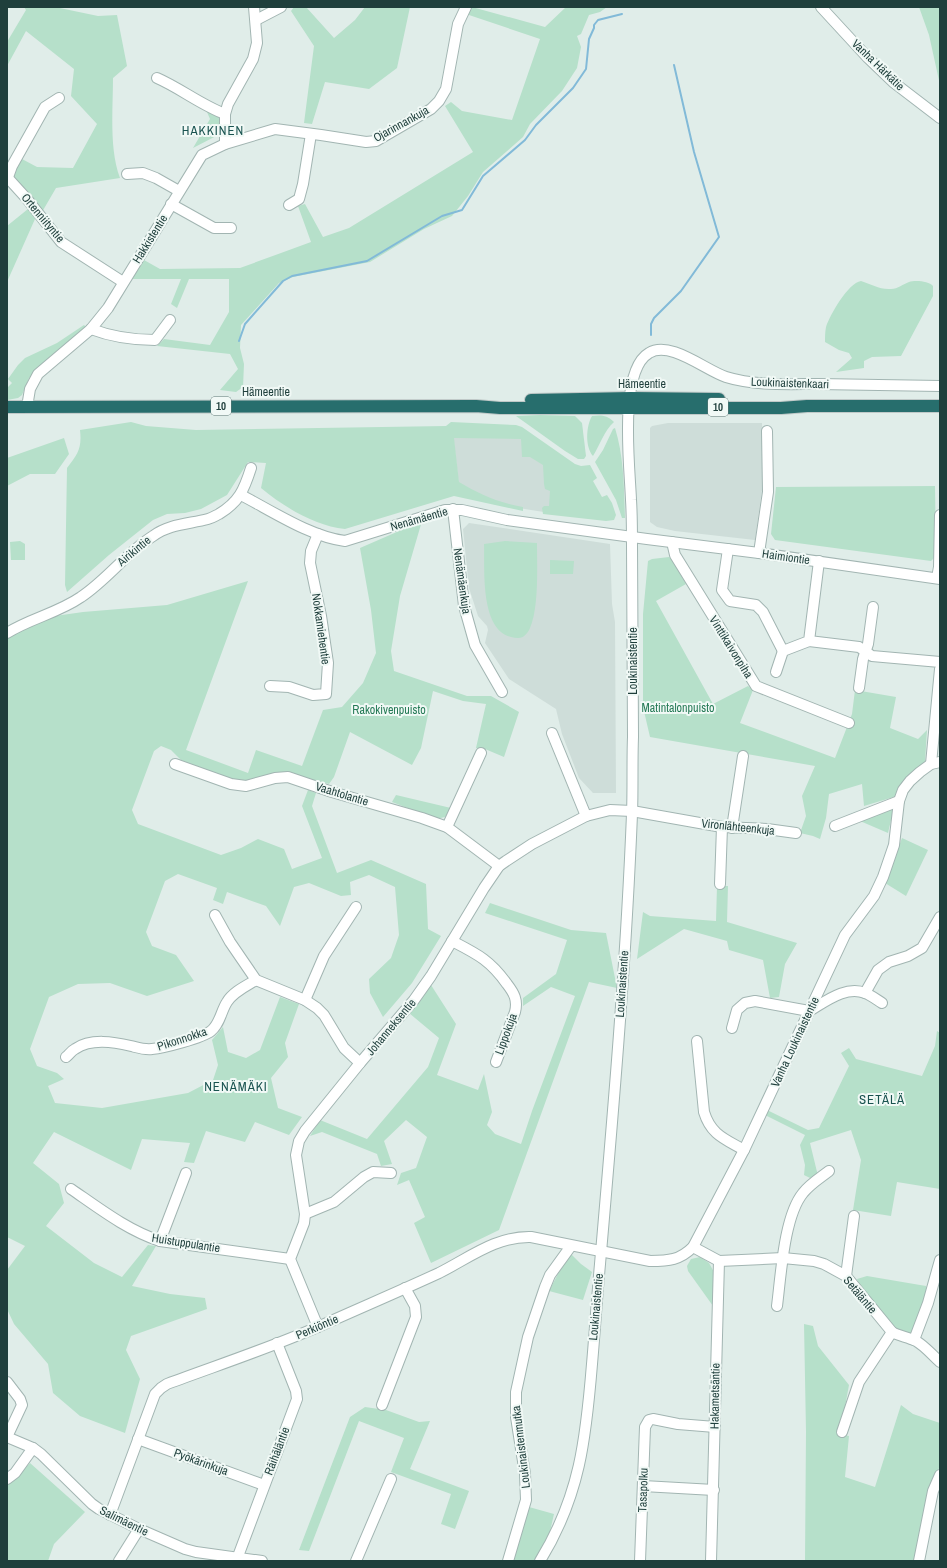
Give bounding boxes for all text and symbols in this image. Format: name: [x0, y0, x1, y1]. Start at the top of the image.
street label: Vanha Härkätie: [848, 36, 908, 94]
street label: Ojarinnankuja: [370, 102, 432, 146]
district label: HAKKINEN: [182, 122, 244, 139]
street label: Ortenniityntie: [18, 190, 68, 246]
street label: Hakkistentie: [129, 212, 171, 266]
street label: Loukinaistenkaari: [751, 374, 829, 392]
street label: Hämeentie: [618, 376, 666, 392]
street label: Hämeentie: [242, 384, 290, 400]
road number: 10: [211, 397, 231, 415]
road number: 10: [708, 398, 728, 416]
street label: Nenämäentie: [388, 503, 450, 535]
street label: Airikintie: [113, 532, 154, 570]
street label: Haimiontie: [761, 546, 811, 568]
street label: Nenämäenkuja: [449, 547, 475, 615]
street label: Nokkamiehentie: [308, 592, 334, 666]
street label: Vinttikaivonpiha: [705, 613, 757, 682]
street label: Loukinaistentie: [625, 627, 641, 695]
park label: Matintalonpuisto: [642, 700, 714, 716]
park label: Rakokivenpuisto: [352, 702, 426, 718]
street label: Vaahtolantie: [314, 778, 370, 810]
street label: Vironlähteenkuja: [701, 815, 776, 839]
street label: Loukinaistentie: [612, 950, 632, 1018]
street label: Vanha Loukinaistentie: [767, 994, 823, 1090]
street label: Johanneksentie: [363, 995, 419, 1059]
street label: Lippokuja: [491, 1011, 521, 1057]
street label: Pikonnokka: [155, 1023, 209, 1055]
district label: NENÄMÄKI: [204, 1078, 268, 1095]
district label: SETÄLÄ: [859, 1091, 905, 1108]
street label: Huistuppulantie: [151, 1230, 221, 1256]
street label: Loukinaistentie: [585, 1273, 607, 1341]
street label: Setäläntie: [840, 1273, 880, 1317]
street label: Perkiöntie: [293, 1311, 341, 1343]
street label: Hakametsäntie: [706, 1363, 724, 1429]
street label: Loukinaistenmutka: [508, 1404, 534, 1489]
street label: Räihäläntie: [261, 1425, 293, 1477]
street label: Pyökärinkuja: [172, 1445, 231, 1479]
street label: Tasapolku: [634, 1467, 652, 1513]
street label: Salimäentie: [97, 1502, 151, 1540]

